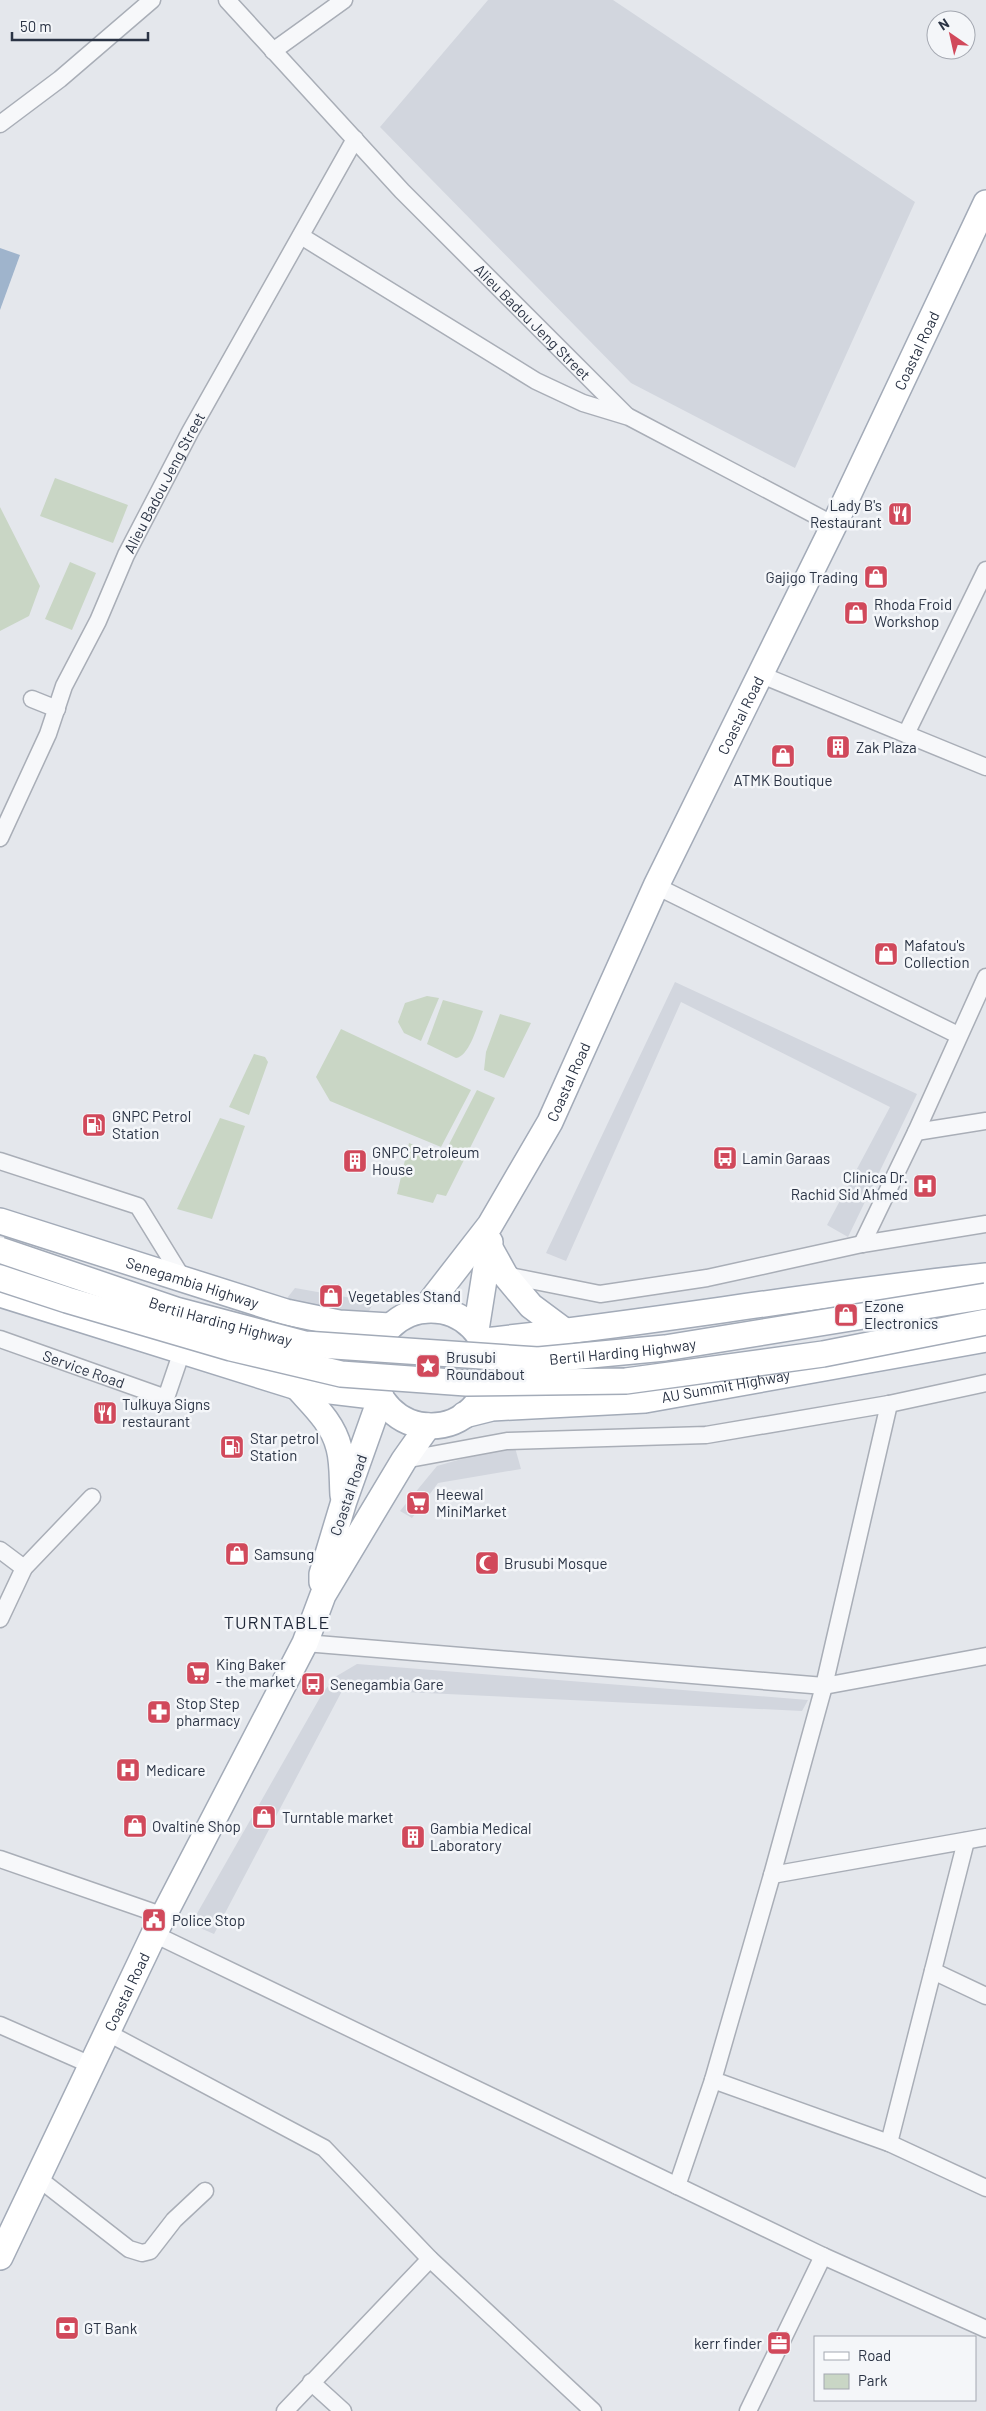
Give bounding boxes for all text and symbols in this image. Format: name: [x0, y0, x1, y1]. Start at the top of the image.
scale bar: [12, 10, 149, 42]
north arrow: [926, 10, 976, 60]
text: N: [935, 14, 952, 33]
text: 50 m: [20, 17, 52, 35]
street label: Alieu Badou Jeng Street: [471, 260, 595, 384]
street label: Coastal Road: [890, 308, 943, 393]
street label: Alieu Badou Jeng Street: [120, 409, 208, 556]
place label: Lady B's Restaurant: [810, 496, 882, 531]
restaurant icon: Lady B's Restaurant: [887, 501, 913, 527]
shop icon: Gajigo Trading: [863, 564, 889, 590]
place label: Gajigo Trading: [766, 568, 858, 586]
place label: Rhoda Froid Workshop: [874, 595, 952, 630]
shop icon: Rhoda Froid Workshop: [843, 600, 869, 626]
street label: Coastal Road: [713, 673, 767, 757]
building icon: Zak Plaza: [825, 734, 851, 760]
place label: Zak Plaza: [856, 738, 917, 756]
shop icon: ATMK Boutique: [770, 743, 796, 769]
place label: ATMK Boutique: [734, 771, 832, 789]
place label: Mafatou's Collection: [904, 936, 970, 971]
shop icon: Mafatou's Collection: [873, 941, 899, 967]
street label: Coastal Road: [542, 1039, 594, 1124]
place label: GNPC Petrol Station: [112, 1107, 191, 1142]
fuel station icon: GNPC Petrol Station: [81, 1112, 107, 1138]
place label: GNPC Petroleum House: [372, 1143, 480, 1178]
bus stop icon: Lamin Garaas: [712, 1145, 738, 1171]
building icon: GNPC Petroleum House: [342, 1148, 368, 1174]
place label: Lamin Garaas: [742, 1149, 830, 1167]
place label: Clinica Dr. Rachid Sid Ahmed: [791, 1168, 908, 1203]
hospital icon: Clinica Dr. Rachid Sid Ahmed: [912, 1173, 938, 1199]
street label: Senegambia Highway: [124, 1253, 261, 1312]
shop icon: Vegetables Stand: [318, 1283, 344, 1309]
place label: Vegetables Stand: [348, 1287, 461, 1305]
street label: Bertil Harding Highway: [147, 1293, 294, 1349]
place label: Ezone Electronics: [864, 1297, 938, 1332]
shop icon: Ezone Electronics: [833, 1302, 859, 1328]
street label: Bertil Harding Highway: [548, 1334, 697, 1368]
street label: Service Road: [41, 1346, 127, 1392]
place label: Brusubi Roundabout: [446, 1348, 525, 1383]
place icon: Brusubi Roundabout: [415, 1353, 441, 1379]
street label: AU Summit Highway: [660, 1365, 792, 1406]
place label: Tulkuya Signs restaurant: [122, 1395, 210, 1430]
restaurant icon: Tulkuya Signs restaurant: [92, 1400, 118, 1426]
place label: Star petrol Station: [250, 1429, 319, 1464]
fuel station icon: Star petrol Station: [219, 1434, 245, 1460]
street label: Coastal Road: [326, 1452, 370, 1538]
place label: Heewal MiniMarket: [436, 1485, 507, 1520]
supermarket icon: Heewal MiniMarket: [405, 1490, 431, 1516]
shop icon: Samsung: [224, 1541, 250, 1567]
place label: Samsung: [254, 1545, 314, 1563]
mosque icon: Brusubi Mosque: [474, 1550, 500, 1576]
place label: Brusubi Mosque: [504, 1554, 608, 1572]
district label: TURNTABLE: [224, 1611, 330, 1633]
place label: King Baker - the market: [216, 1655, 295, 1690]
supermarket icon: King Baker - the market: [185, 1660, 211, 1686]
bus stop icon: Senegambia Gare: [300, 1671, 326, 1697]
place label: Senegambia Gare: [330, 1675, 444, 1693]
place label: Stop Step pharmacy: [176, 1694, 240, 1729]
pharmacy icon: Stop Step pharmacy: [146, 1699, 172, 1725]
hospital icon: Medicare: [115, 1757, 141, 1783]
place label: Medicare: [146, 1761, 206, 1779]
shop icon: Turntable market: [251, 1804, 277, 1830]
place label: Turntable market: [282, 1808, 393, 1826]
shop icon: Ovaltine Shop: [122, 1813, 148, 1839]
place label: Ovaltine Shop: [152, 1817, 241, 1835]
place label: Gambia Medical Laboratory: [430, 1819, 531, 1854]
building icon: Gambia Medical Laboratory: [400, 1824, 426, 1850]
public building icon: Police Stop: [141, 1907, 167, 1933]
place label: Police Stop: [172, 1911, 245, 1929]
street label: Coastal Road: [100, 1949, 153, 2034]
bank icon: GT Bank: [54, 2315, 80, 2341]
place label: GT Bank: [84, 2319, 138, 2337]
office icon: kerr finder: [766, 2330, 792, 2356]
place label: kerr finder: [694, 2334, 763, 2352]
legend: [814, 2336, 976, 2401]
text: Road: [858, 2346, 891, 2364]
text: Park: [858, 2371, 888, 2389]

